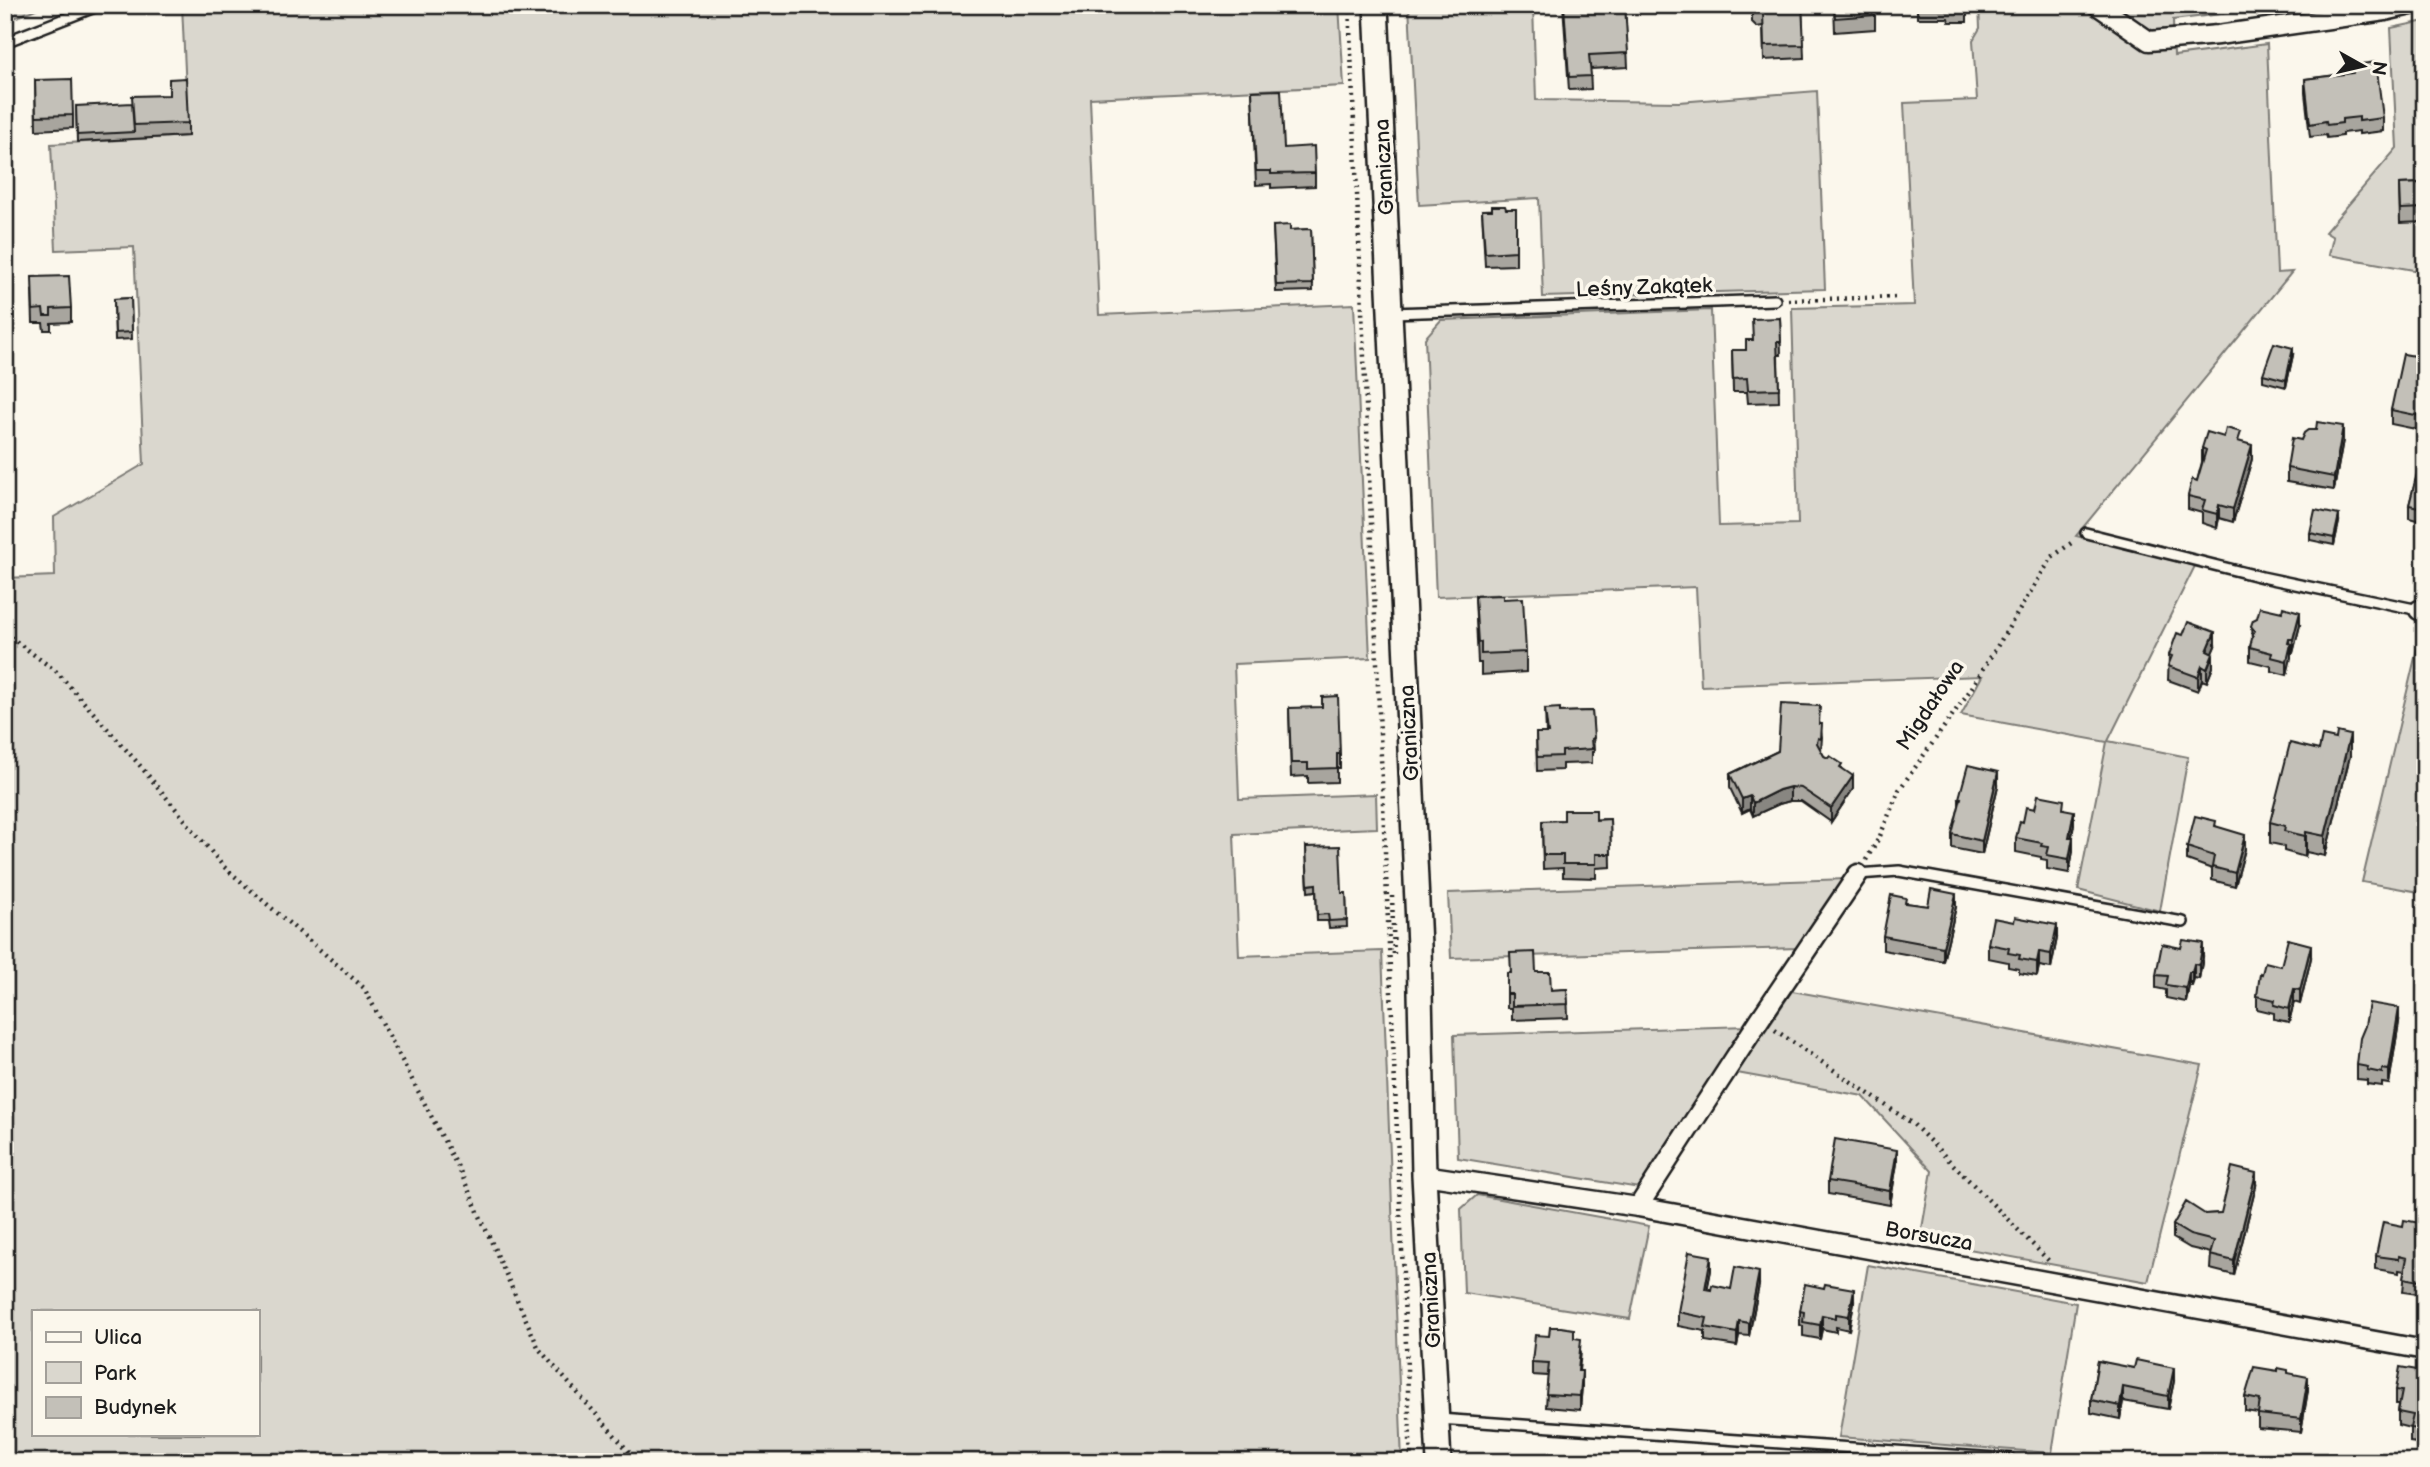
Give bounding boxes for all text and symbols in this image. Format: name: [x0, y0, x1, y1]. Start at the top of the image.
north arrow: [2328, 32, 2398, 102]
text: N: [2366, 59, 2391, 77]
street label: Graniczna: [1369, 118, 1400, 216]
street label: Leśny Zakątek: [1575, 273, 1713, 302]
street label: Migdałowa: [1891, 656, 1970, 755]
street label: Graniczna: [1394, 684, 1425, 782]
street label: Borsucza: [1883, 1216, 1975, 1257]
street label: Graniczna: [1416, 1251, 1447, 1349]
legend: [32, 1310, 259, 1436]
text: Ulica: [94, 1325, 142, 1350]
text: Park: [94, 1361, 137, 1386]
text: Budynek: [94, 1395, 177, 1420]

